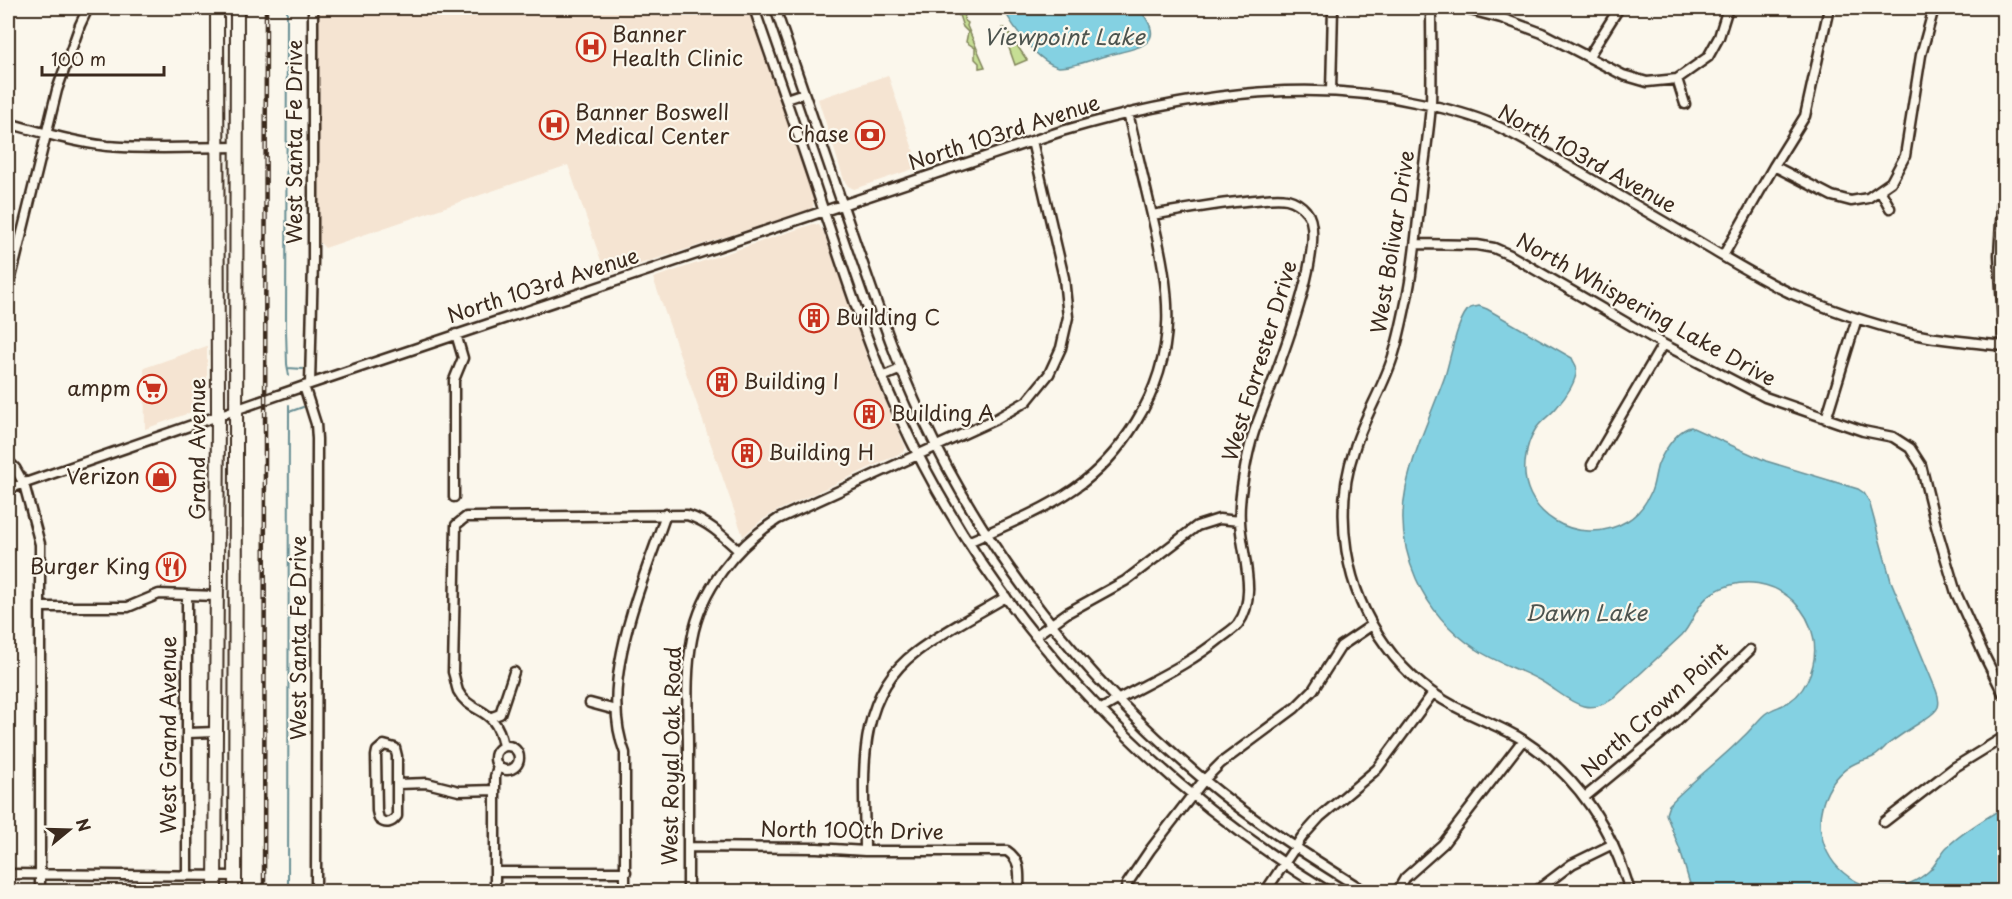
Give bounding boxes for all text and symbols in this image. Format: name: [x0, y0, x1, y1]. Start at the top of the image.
place label: Banner Health Clinic: [612, 17, 743, 73]
water label: Viewpoint Lake: [983, 19, 1146, 52]
hospital icon: Banner Health Clinic: [575, 31, 607, 63]
scale bar: [42, 39, 164, 77]
street label: West Santa Fe Drive: [277, 40, 309, 244]
text: 100 m: [51, 45, 106, 72]
street label: North 103rd Avenue: [903, 85, 1103, 177]
place label: Banner Boswell Medical Center: [575, 95, 729, 151]
street label: North 103rd Avenue: [1493, 95, 1683, 220]
hospital icon: Banner Boswell Medical Center: [538, 109, 570, 141]
place label: Chase: [788, 117, 849, 149]
bank icon: Chase: [854, 119, 886, 151]
street label: West Bolivar Drive: [1361, 148, 1421, 336]
street label: North Whispering Lake Drive: [1511, 223, 1783, 393]
street label: North 103rd Avenue: [442, 238, 642, 330]
street label: West Forrester Drive: [1212, 256, 1304, 465]
place label: Building C: [835, 300, 940, 332]
building icon: Building C: [798, 302, 830, 334]
place label: Building I: [743, 364, 839, 396]
building icon: Building I: [706, 366, 738, 398]
place label: ampm: [67, 371, 131, 403]
supermarket icon: ampm: [136, 373, 168, 405]
street label: Grand Avenue: [180, 378, 212, 520]
place label: Building A: [890, 396, 994, 428]
building icon: Building A: [853, 398, 885, 430]
place label: Building H: [768, 435, 874, 467]
building icon: Building H: [731, 437, 763, 469]
place label: Verizon: [66, 459, 140, 491]
shop icon: Verizon: [145, 461, 177, 493]
street label: West Santa Fe Drive: [281, 536, 313, 740]
place label: Burger King: [30, 549, 150, 581]
restaurant icon: Burger King: [155, 551, 187, 583]
water label: Dawn Lake: [1525, 595, 1648, 628]
street label: North Crown Point: [1573, 633, 1735, 784]
street label: West Grand Avenue: [151, 636, 183, 834]
street label: West Royal Oak Road: [652, 646, 688, 866]
north arrow: [39, 800, 99, 860]
street label: North 100th Drive: [760, 811, 944, 847]
text: N: [71, 815, 98, 835]

